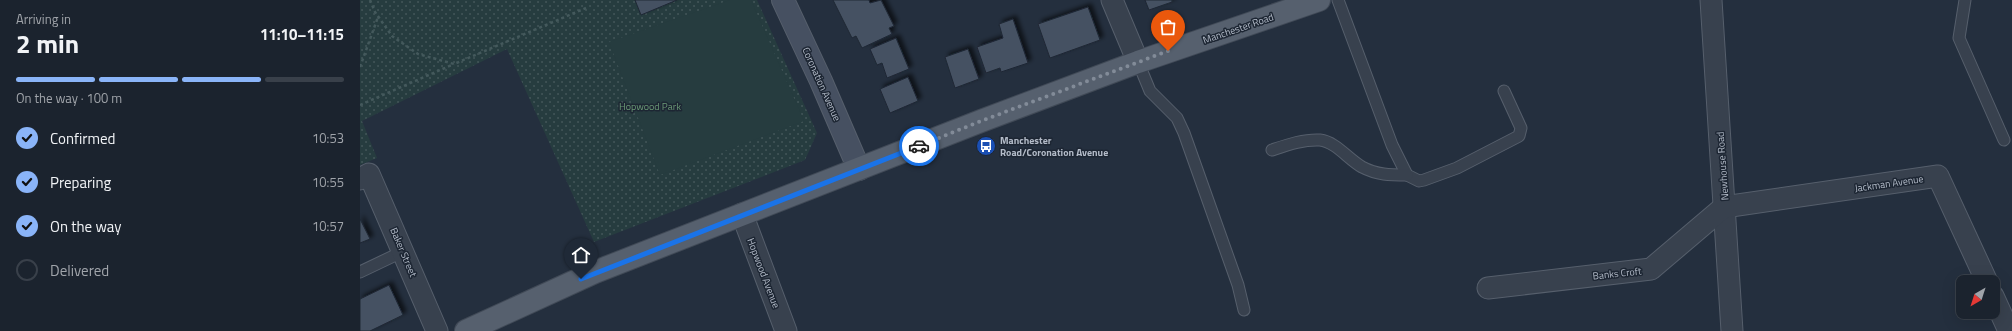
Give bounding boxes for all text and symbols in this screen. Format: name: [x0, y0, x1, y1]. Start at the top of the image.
text: Arriving in: [16, 9, 71, 29]
street label: Manchester Road: [1201, 9, 1276, 48]
pin: [1151, 10, 1185, 51]
icon: bag: [1157, 16, 1179, 38]
text: 11:10–11:15: [260, 23, 344, 46]
text: 2 min: [16, 24, 79, 63]
street label: Coronation Avenue: [799, 45, 845, 124]
text: On the way · 100 m: [16, 88, 122, 108]
park label: Hopwood Park: [619, 99, 681, 114]
courier: [899, 126, 939, 166]
icon: check: [16, 127, 38, 149]
text: Confirmed: [50, 127, 115, 150]
text: 10:53: [312, 128, 344, 148]
street label: Newhouse Road: [1713, 131, 1732, 201]
place label: Manchester Road/Coronation Avenue: [1000, 133, 1108, 160]
icon: car: [908, 135, 930, 157]
bus stop icon: Manchester Road/Coronation Avenue: [975, 135, 997, 157]
icon: check: [16, 171, 38, 193]
text: Preparing: [50, 171, 111, 194]
street label: Jackman Avenue: [1854, 171, 1924, 196]
text: 10:55: [312, 172, 344, 192]
icon: check: [16, 215, 38, 237]
text: On the way: [50, 215, 122, 238]
text: 10:57: [312, 216, 344, 236]
street label: Baker Street: [386, 225, 421, 280]
street label: Hopwood Avenue: [743, 236, 784, 310]
pin: [564, 238, 598, 279]
icon: home: [570, 244, 592, 266]
text: Delivered: [50, 259, 109, 282]
street label: Banks Croft: [1592, 263, 1643, 284]
north arrow: [1956, 275, 2000, 319]
map controls: [1956, 275, 2000, 319]

